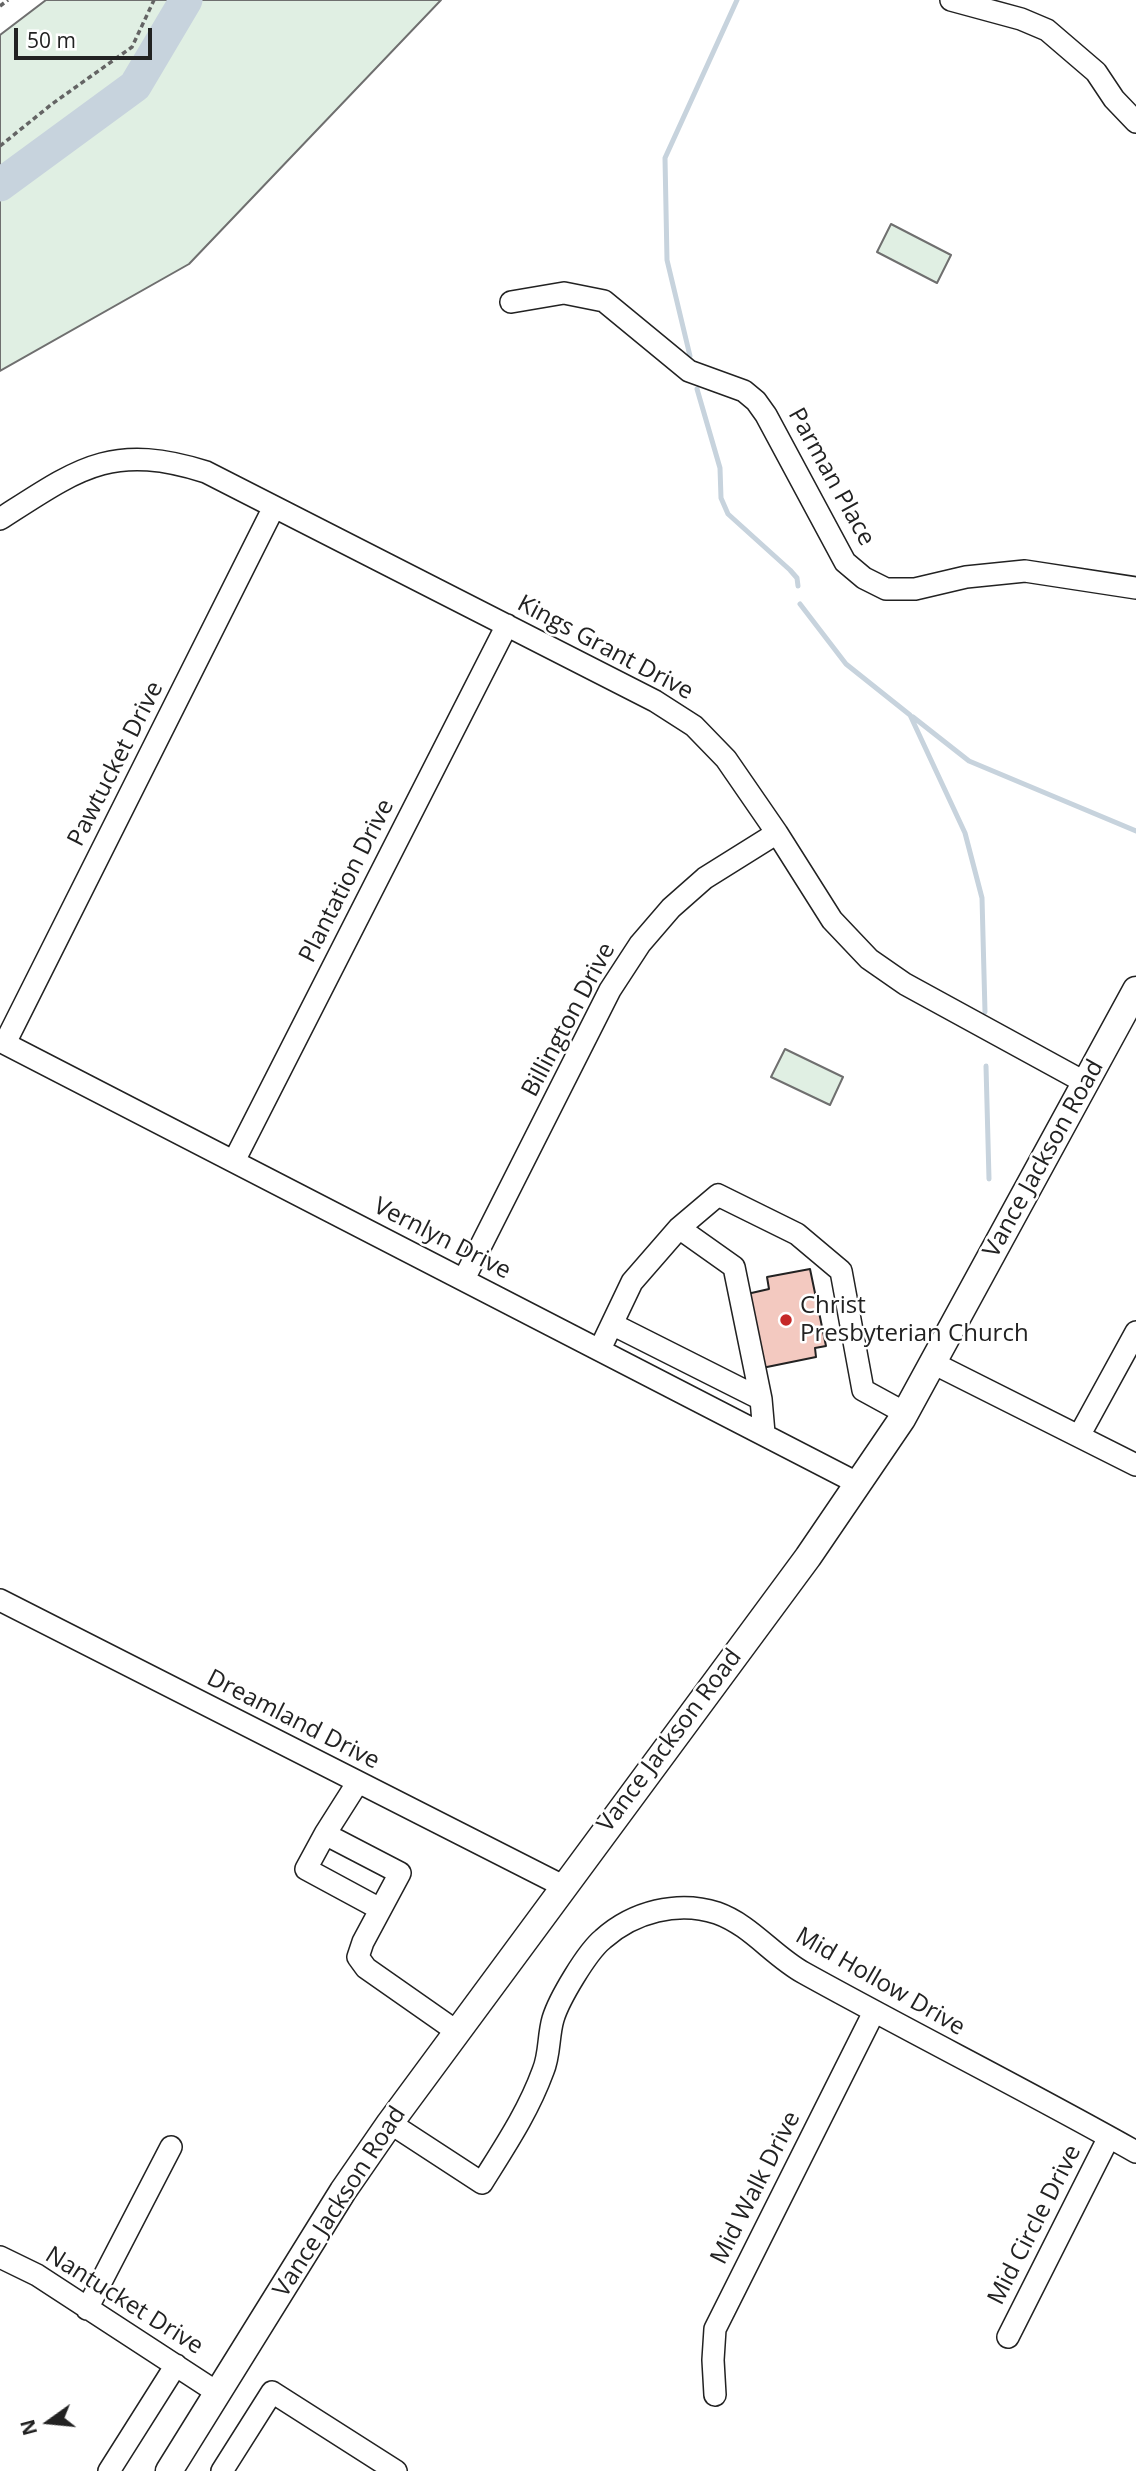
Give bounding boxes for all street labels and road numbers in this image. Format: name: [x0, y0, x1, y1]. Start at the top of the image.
street label: Parman Place: [781, 403, 881, 551]
street label: Kings Grant Drive: [512, 590, 698, 706]
street label: Pawtucket Drive: [62, 677, 170, 851]
street label: Plantation Drive: [293, 795, 401, 967]
street label: Billington Drive: [516, 938, 622, 1102]
street label: Vance Jackson Road: [978, 1055, 1110, 1263]
street label: Vernlyn Drive: [369, 1192, 515, 1286]
street label: Vance Jackson Road: [592, 1644, 748, 1838]
street label: Dreamland Drive: [202, 1664, 384, 1776]
street label: Mid Hollow Drive: [790, 1922, 970, 2042]
street label: Vance Jackson Road: [268, 2101, 412, 2303]
street label: Mid Walk Drive: [705, 2107, 807, 2269]
street label: Mid Circle Drive: [982, 2140, 1088, 2310]
street label: Nantucket Drive: [40, 2241, 208, 2361]

